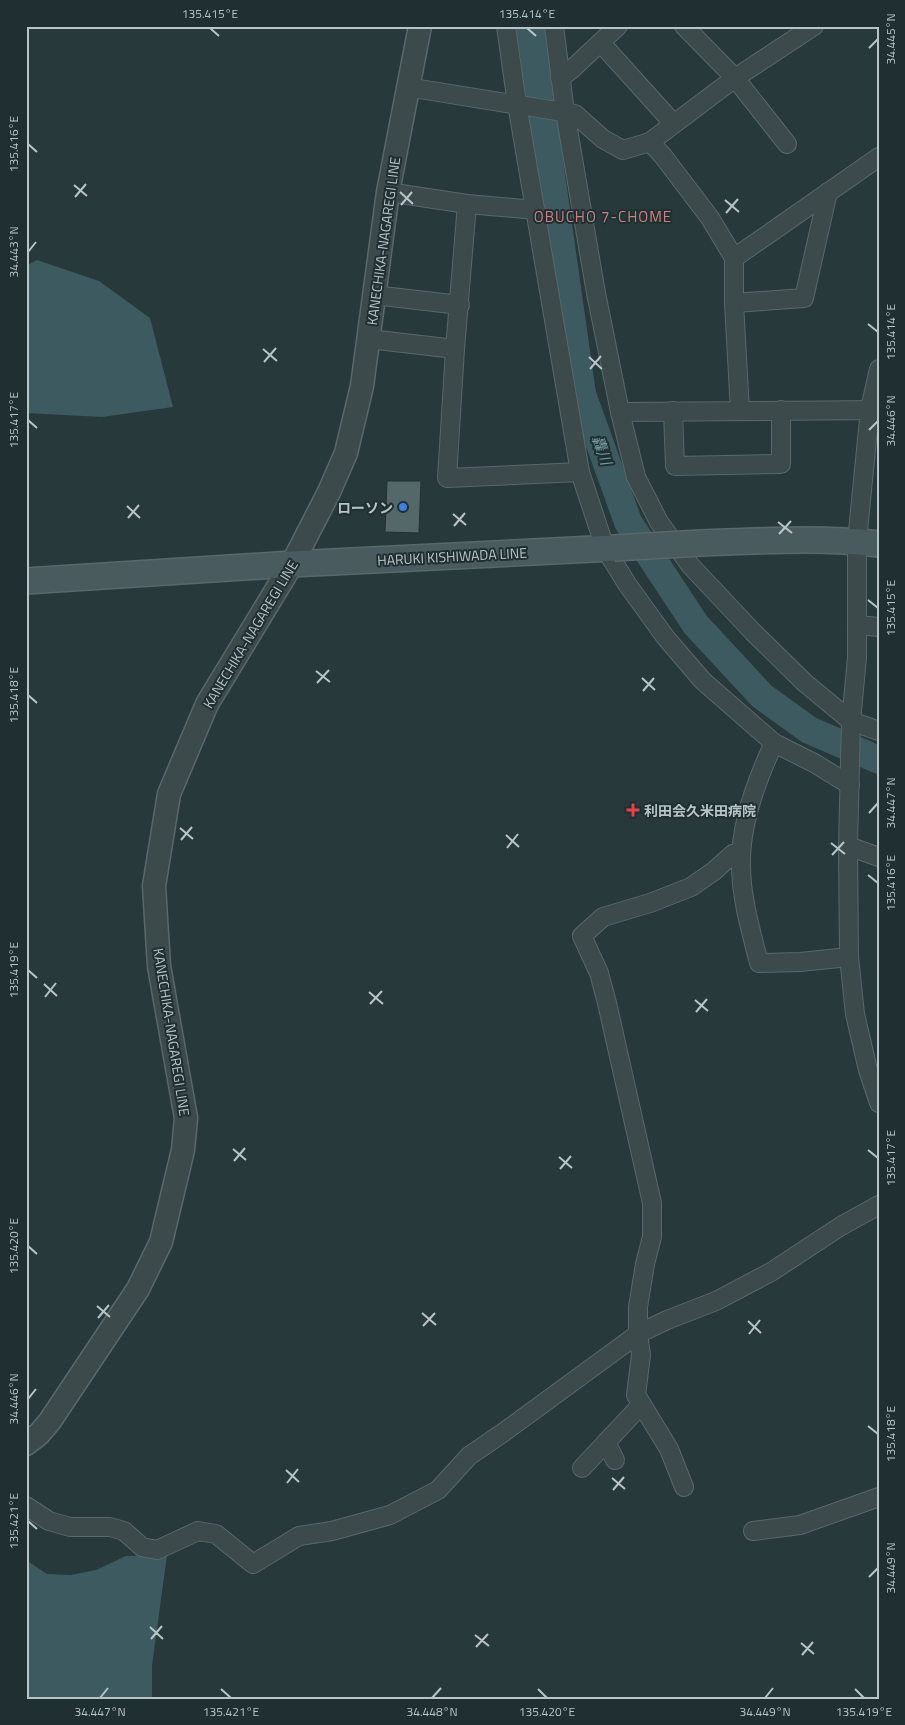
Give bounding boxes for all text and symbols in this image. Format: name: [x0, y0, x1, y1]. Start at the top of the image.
text: 135.415°E: [182, 4, 238, 23]
text: 135.414°E: [499, 4, 555, 23]
text: 34.445°N: [881, 13, 900, 65]
text: 135.416°E: [4, 116, 23, 172]
street label: KANECHIKA-NAGAREGI LINE: [361, 155, 405, 326]
district label: OBUCHO 7-CHOME: [534, 205, 672, 228]
text: 34.443°N: [4, 226, 23, 278]
text: 135.414°E: [881, 304, 900, 360]
text: 135.417°E: [4, 392, 23, 448]
text: 34.446°N: [881, 395, 900, 447]
water label: 轟川: [586, 432, 619, 470]
place label: ローソン: [337, 497, 393, 518]
marker: ローソン: [397, 501, 409, 513]
street label: HARUKI KISHIWADA LINE: [377, 542, 528, 570]
street label: KANECHIKA-NAGAREGI LINE: [197, 556, 303, 712]
text: 135.415°E: [881, 580, 900, 636]
text: 135.418°E: [4, 667, 23, 723]
text: 34.447°N: [881, 777, 900, 829]
place label: 利田会久米田病院: [644, 800, 756, 821]
marker: 利田会久米田病院: [626, 803, 640, 817]
text: 135.416°E: [881, 855, 900, 911]
text: 135.419°E: [4, 942, 23, 998]
street label: KANECHIKA-NAGAREGI LINE: [148, 947, 196, 1118]
text: 135.417°E: [881, 1130, 900, 1186]
text: 135.420°E: [4, 1218, 23, 1274]
text: 34.446°N: [4, 1373, 23, 1425]
text: 135.418°E: [881, 1406, 900, 1462]
text: 135.421°E: [4, 1493, 23, 1549]
text: 34.449°N: [881, 1542, 900, 1594]
text: 34.447°N: [74, 1702, 126, 1721]
text: 135.421°E: [203, 1702, 259, 1721]
text: 34.448°N: [406, 1702, 458, 1721]
text: 135.420°E: [519, 1702, 575, 1721]
text: 34.449°N: [739, 1702, 791, 1721]
text: 135.419°E: [836, 1702, 892, 1721]

